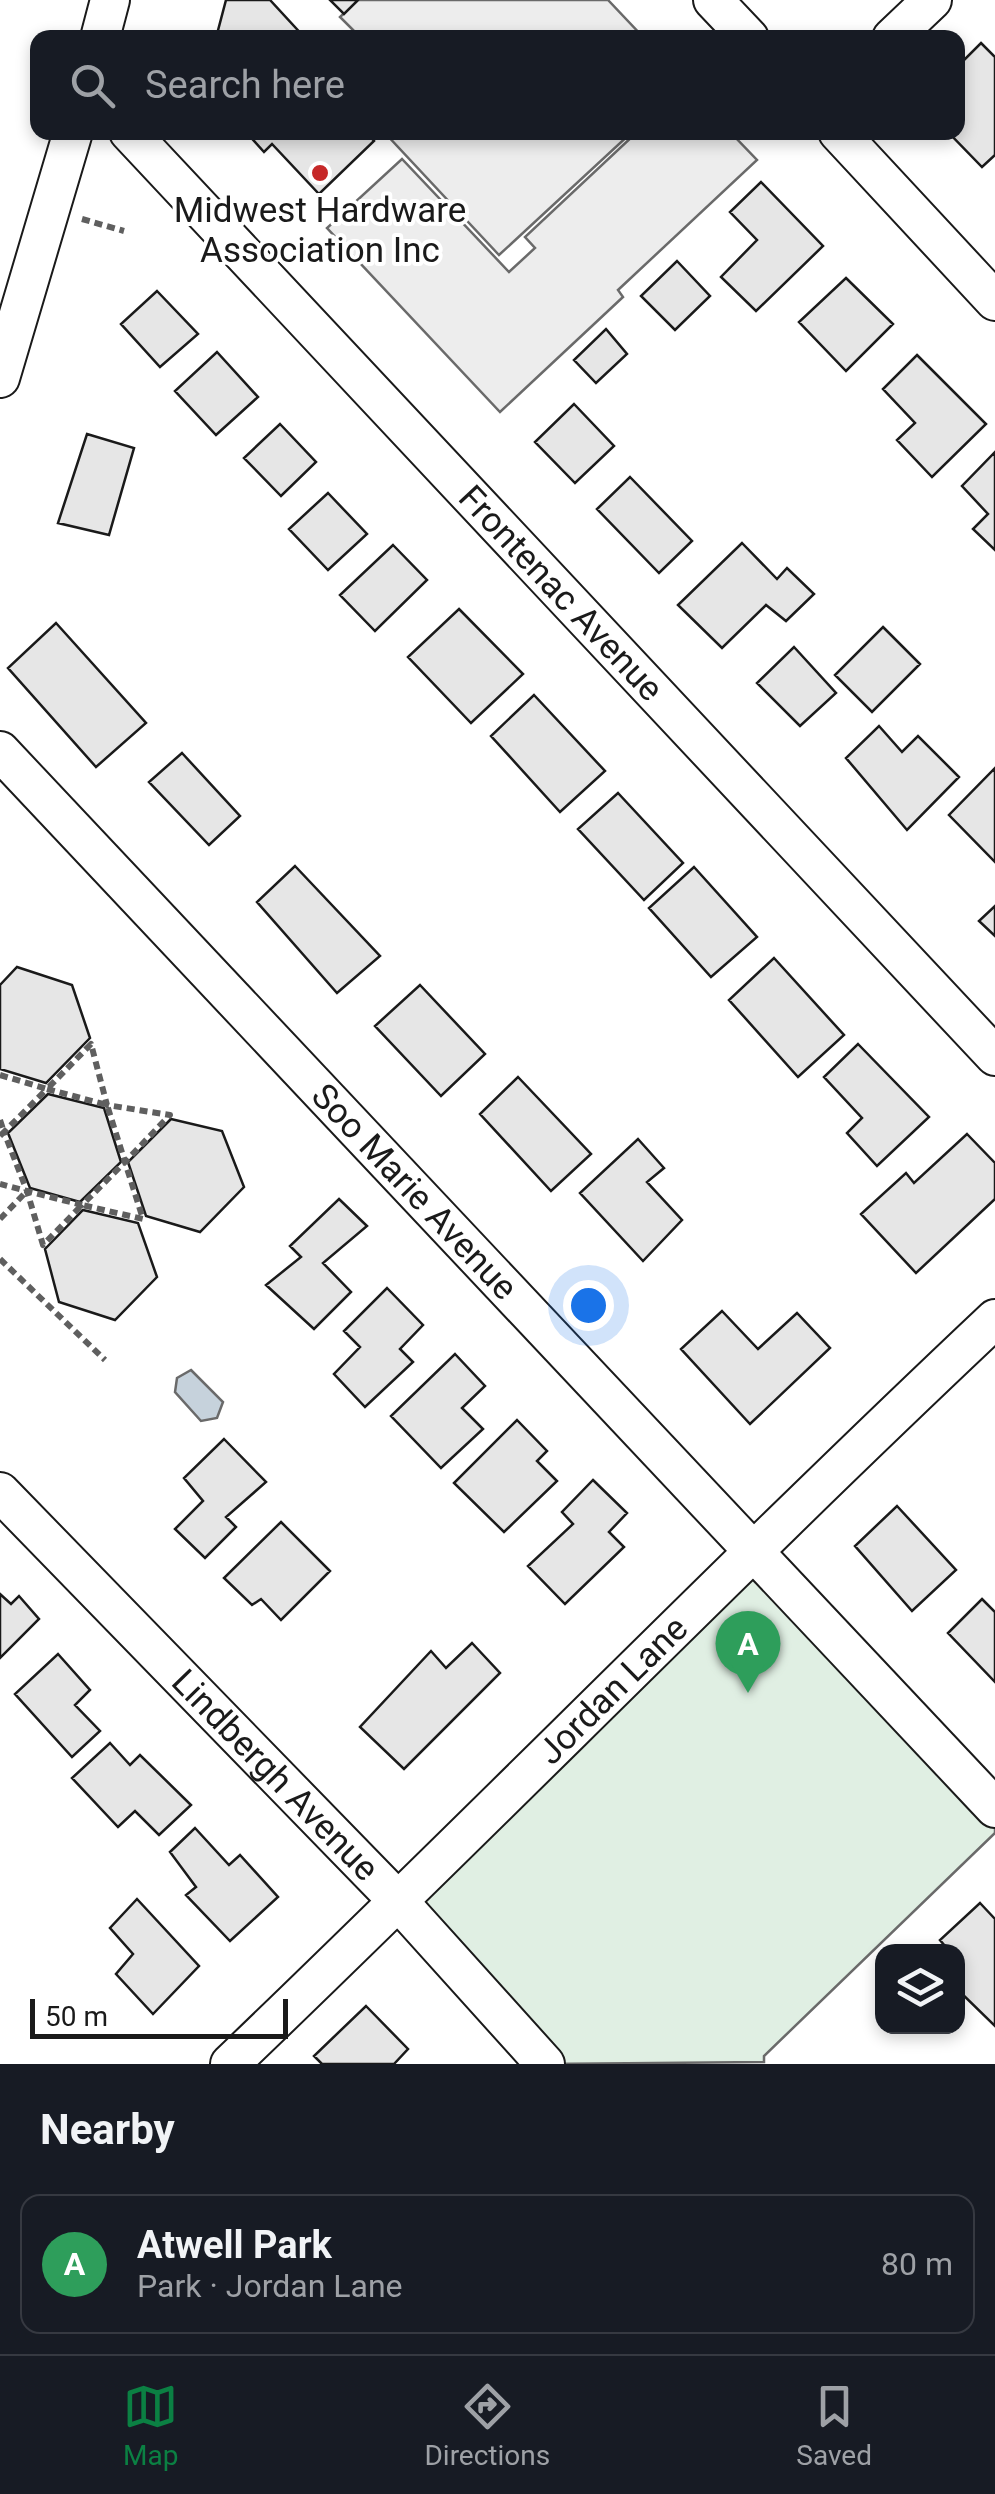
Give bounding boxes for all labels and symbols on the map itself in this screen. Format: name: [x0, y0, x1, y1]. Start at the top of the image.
marker: Midwest Hardware Association Inc: [309, 162, 331, 184]
place label: Midwest Hardware Association Inc: [174, 190, 466, 271]
street label: Frontenac Avenue: [451, 477, 672, 709]
street label: Soo Marie Avenue: [303, 1075, 526, 1308]
your location: [563, 1280, 614, 1331]
street label: Jordan Lane: [529, 1607, 696, 1773]
pin: A: [716, 1610, 780, 1693]
street label: Lindbergh Avenue: [164, 1661, 387, 1889]
scale bar: [30, 1994, 288, 2038]

